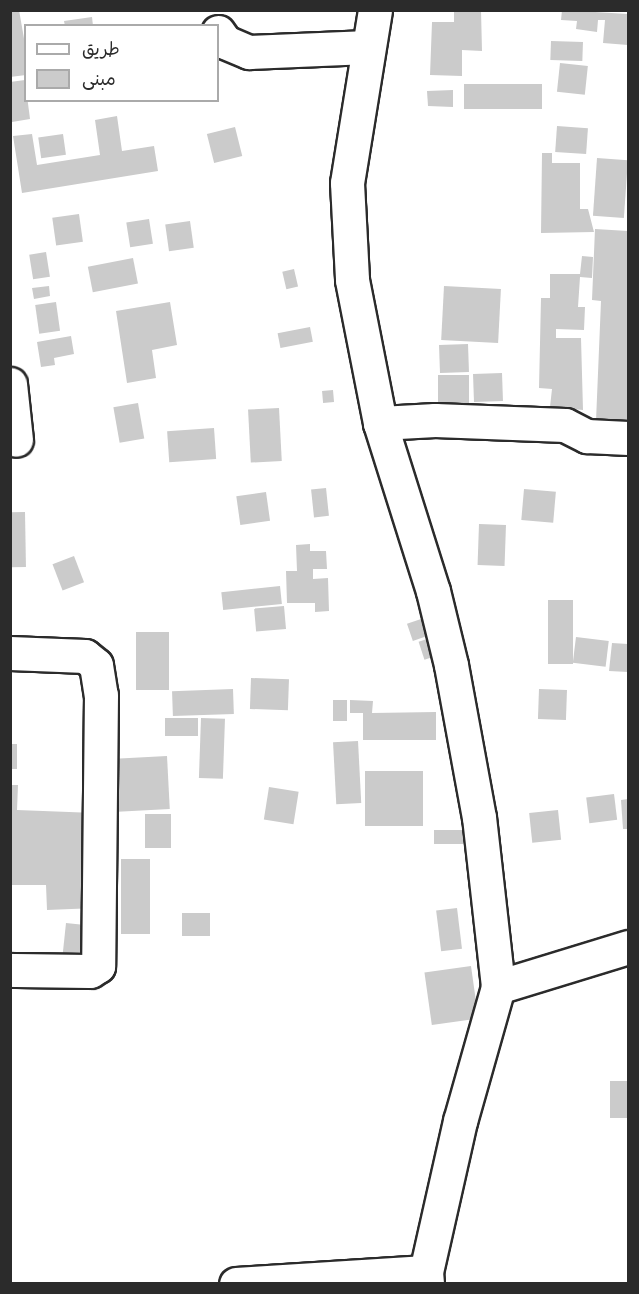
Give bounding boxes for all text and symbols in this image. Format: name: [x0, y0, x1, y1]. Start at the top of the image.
legend: [24, 24, 219, 102]
text: طريق: [82, 34, 120, 61]
text: مبنى: [82, 64, 116, 91]

